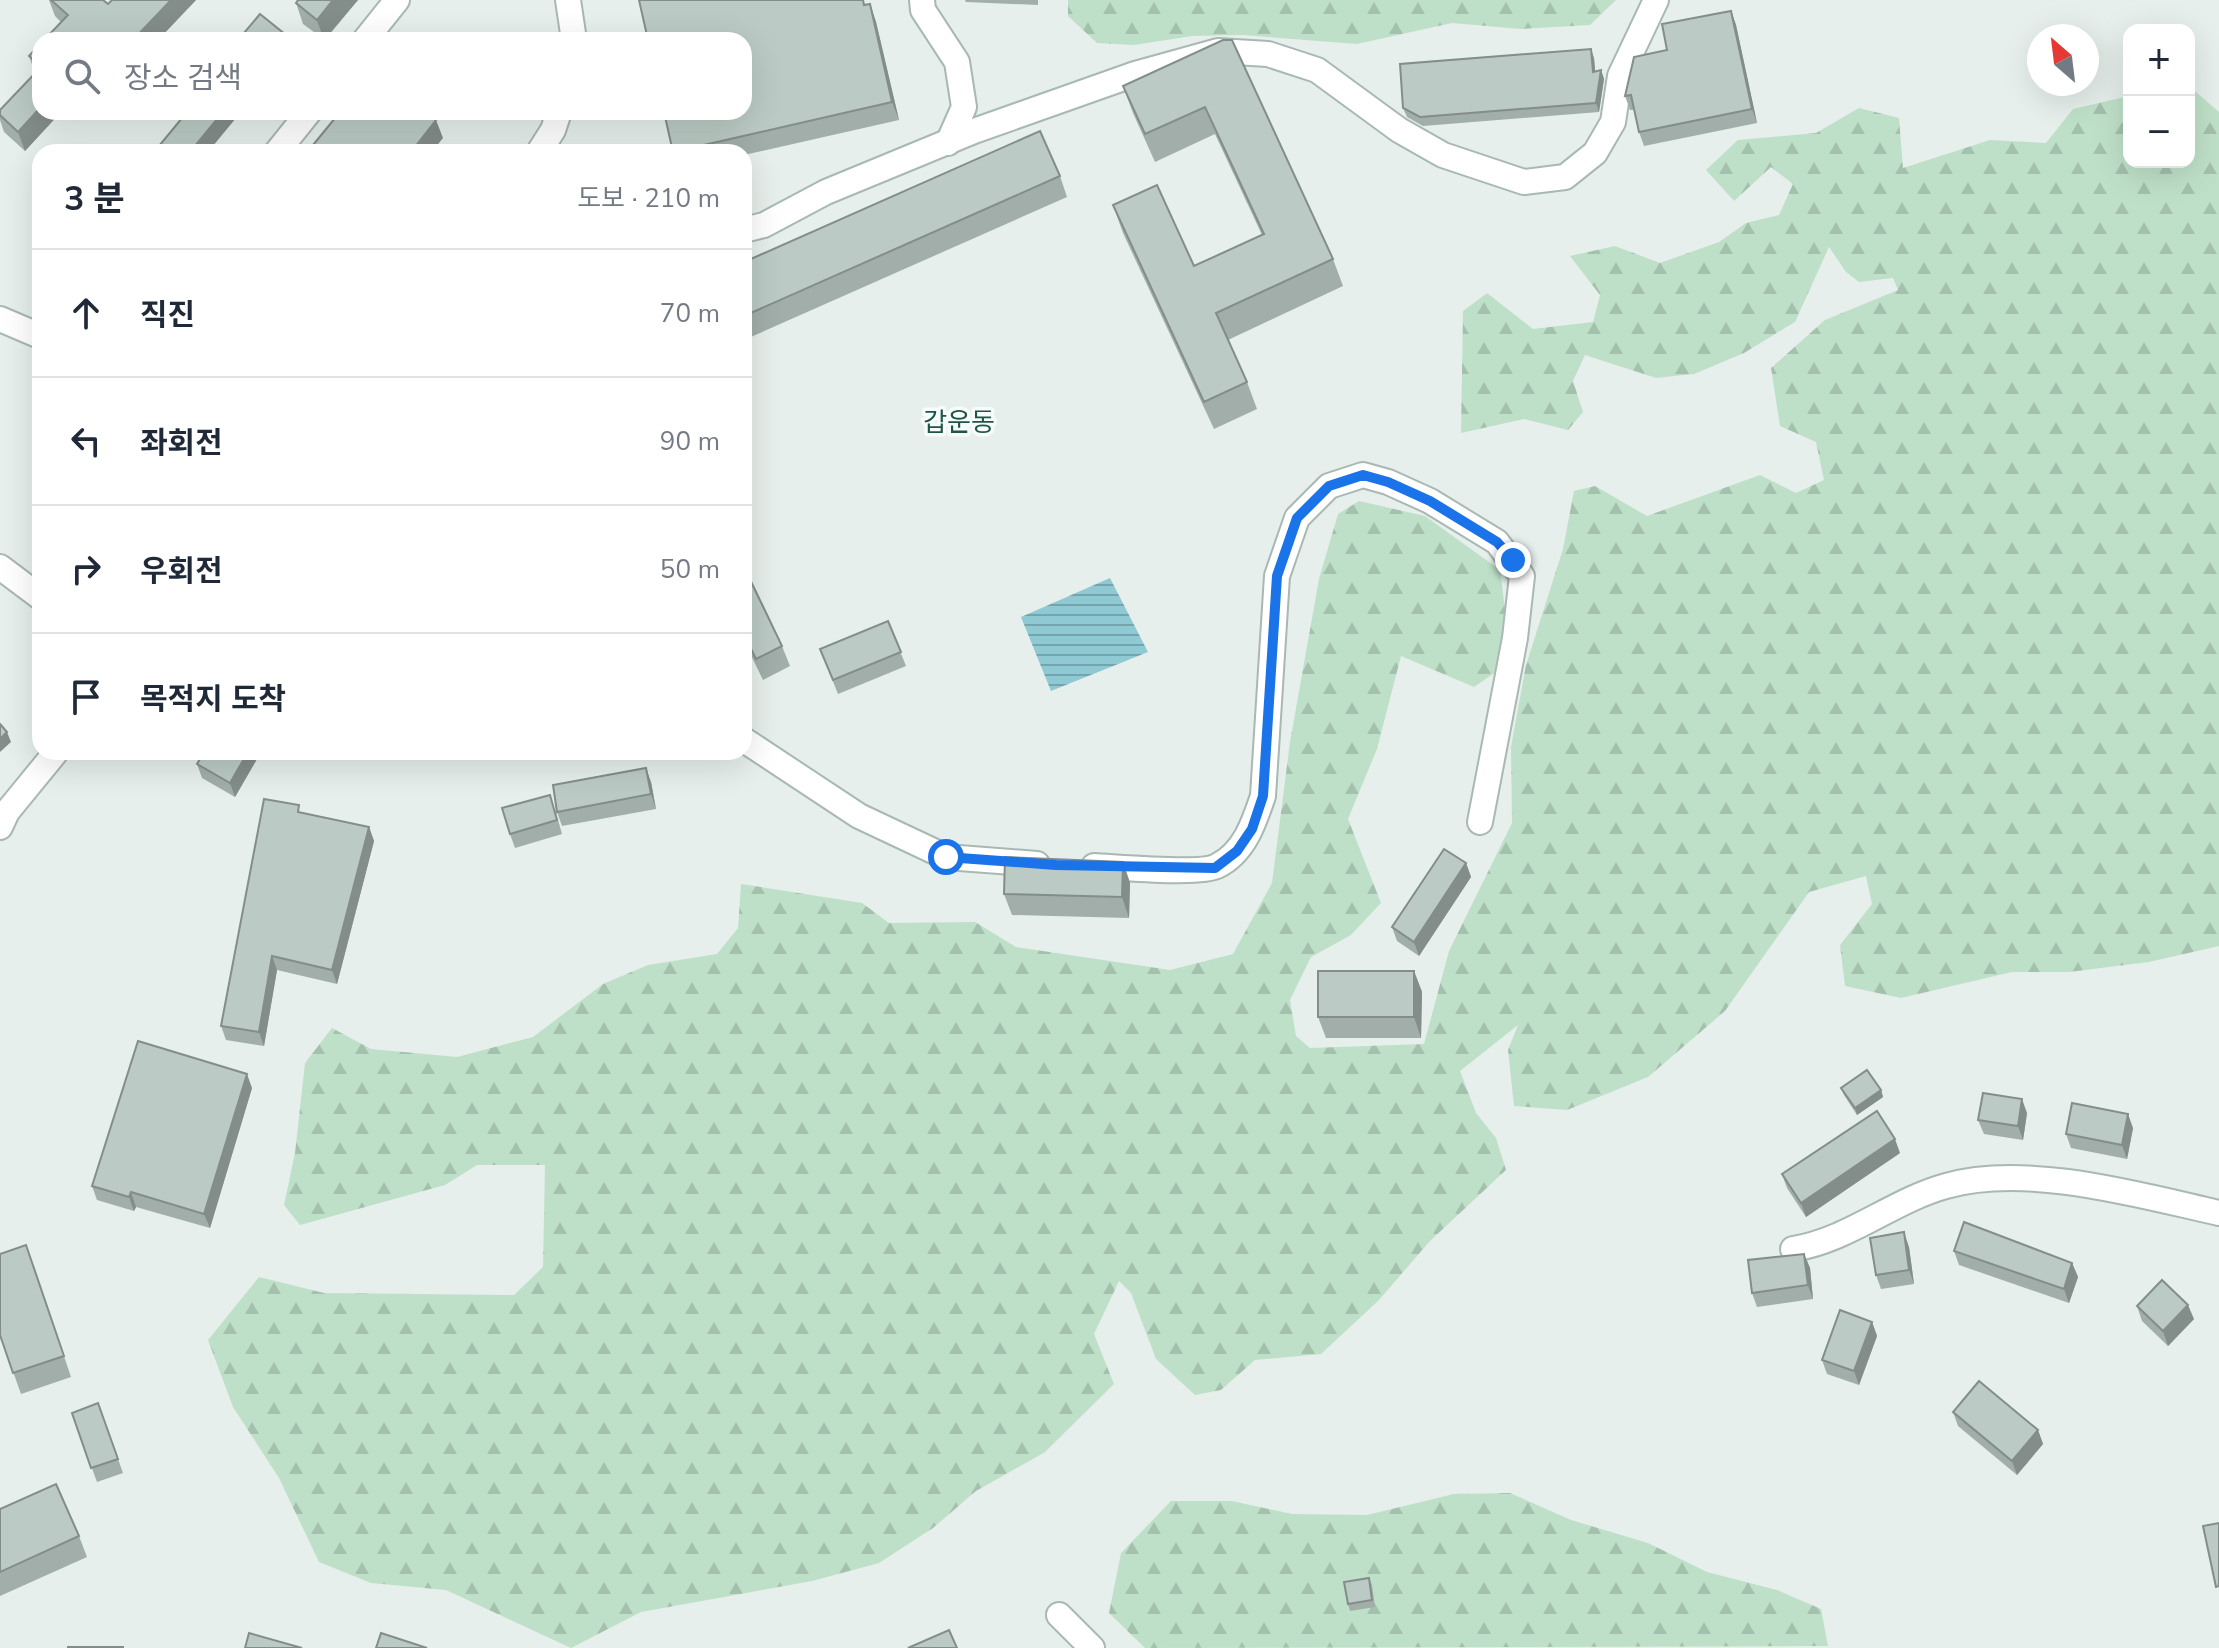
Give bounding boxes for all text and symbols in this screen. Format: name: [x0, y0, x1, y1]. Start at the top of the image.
north arrow: [2027, 24, 2099, 96]
map controls: [2123, 24, 2195, 168]
button: +: [2123, 24, 2195, 96]
search box: [32, 32, 752, 120]
icon: search: [60, 54, 104, 98]
text: 장소 검색: [124, 58, 242, 99]
button: −: [2123, 96, 2195, 168]
text: 3 분: [64, 176, 125, 222]
text: 도보 · 210 m: [577, 181, 720, 216]
icon: ahead: [64, 291, 108, 335]
text: 직진: [140, 295, 195, 336]
text: 70 m: [660, 296, 720, 331]
district label: 갑운동: [923, 405, 995, 440]
icon: left: [64, 419, 108, 463]
text: 좌회전: [140, 423, 223, 464]
text: 90 m: [660, 424, 720, 459]
route end: [1495, 542, 1531, 578]
icon: right: [64, 547, 108, 591]
text: 우회전: [140, 551, 223, 592]
text: 50 m: [660, 552, 720, 587]
icon: arrive: [64, 675, 108, 719]
text: 목적지 도착: [140, 679, 286, 720]
route start: [928, 839, 964, 875]

